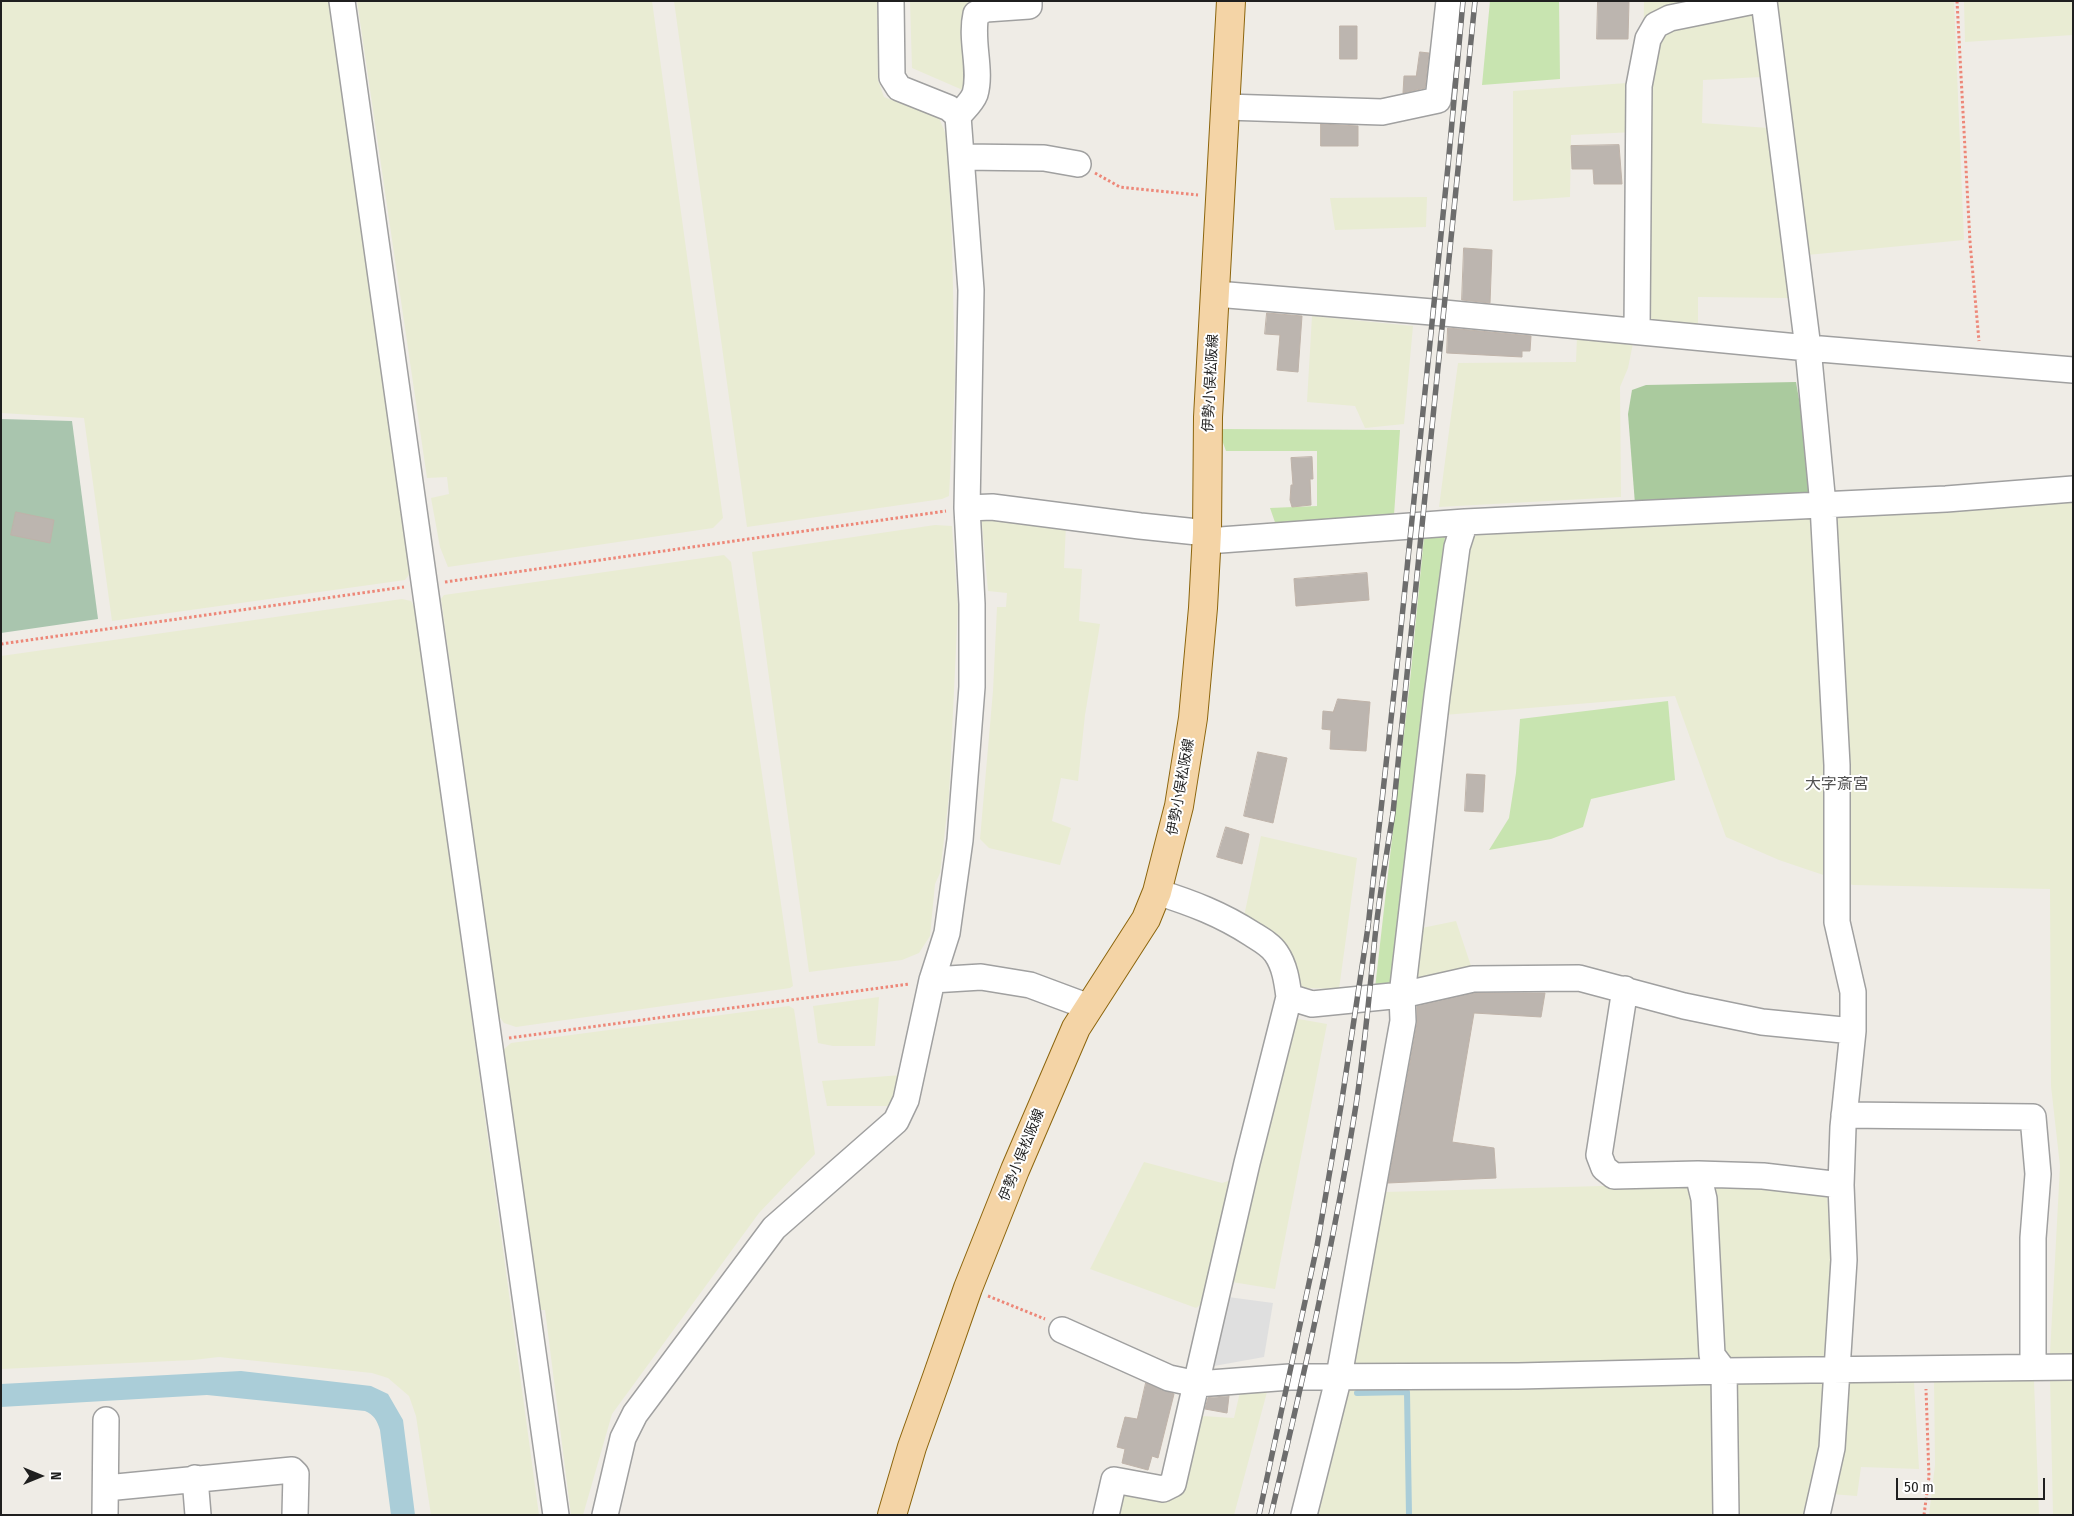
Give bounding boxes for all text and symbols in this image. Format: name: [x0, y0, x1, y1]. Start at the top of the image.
street label: 伊勢小俣松阪線: [1200, 334, 1222, 432]
street label: 伊勢小俣松阪線: [1164, 737, 1198, 837]
district label: 大字斎宮: [1805, 775, 1869, 795]
street label: 伊勢小俣松阪線: [996, 1106, 1048, 1204]
north arrow: [15, 1451, 65, 1501]
scale bar: [1899, 1468, 2048, 1500]
text: N: [47, 1472, 64, 1480]
text: 50 m: [1904, 1478, 1934, 1496]

